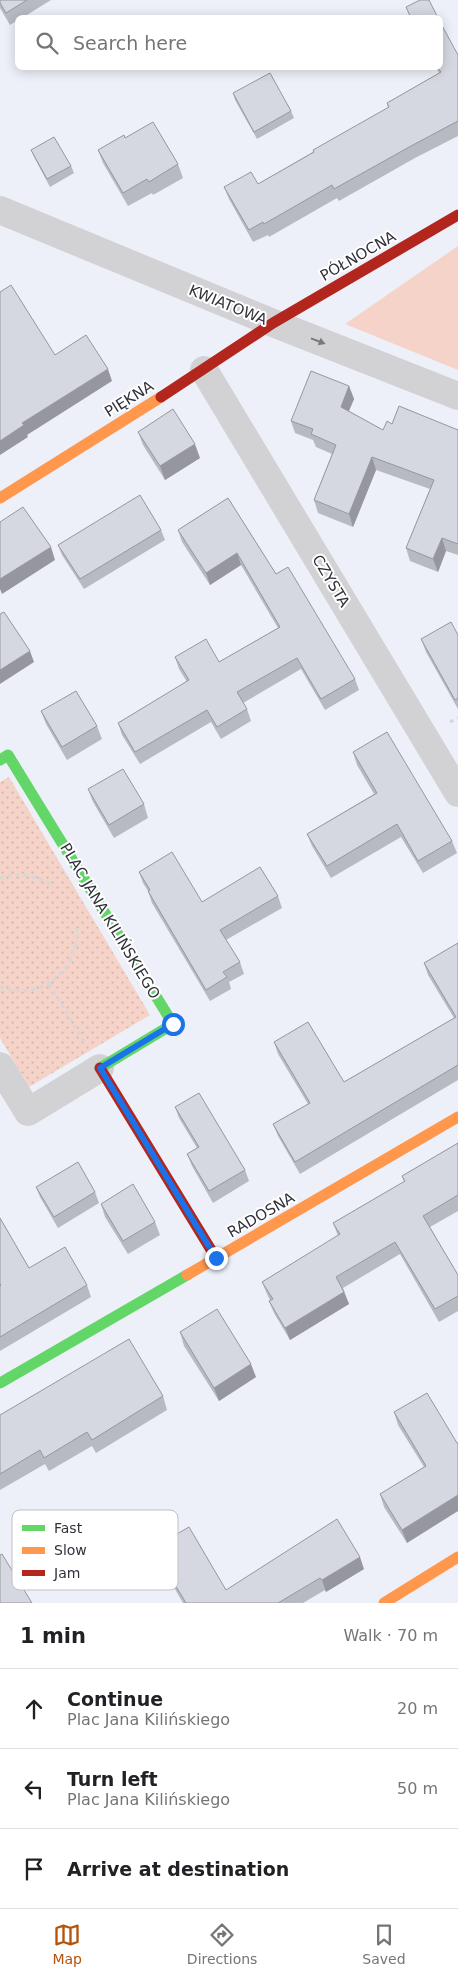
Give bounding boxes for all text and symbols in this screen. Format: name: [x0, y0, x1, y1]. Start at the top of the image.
search box: [15, 15, 443, 70]
icon: search: [33, 29, 61, 57]
text: Search here: [73, 32, 187, 54]
street label: PÓŁNOCNA: [317, 226, 400, 285]
street label: KWIATOWA: [186, 281, 270, 329]
one-way arrow: [311, 337, 326, 345]
street label: PIĘKNA: [101, 377, 157, 421]
street label: CZYSTA: [308, 552, 354, 611]
street label: PLAC JANA KILIŃSKIEGO: [56, 839, 165, 1002]
route start: [162, 1013, 185, 1036]
street label: RADOSNA: [224, 1188, 298, 1241]
route end: [205, 1247, 228, 1270]
legend: [12, 1510, 178, 1590]
text: Fast: [54, 1520, 83, 1536]
text: Slow: [54, 1542, 87, 1558]
text: Jam: [53, 1565, 80, 1581]
text: 1 min: [20, 1624, 86, 1648]
text: Walk · 70 m: [343, 1626, 438, 1645]
text: Continue: [67, 1688, 163, 1710]
icon: ahead: [20, 1695, 48, 1723]
text: 20 m: [397, 1699, 438, 1718]
text: Plac Jana Kilińskiego: [67, 1710, 230, 1729]
text: Turn left: [67, 1768, 158, 1790]
icon: left: [20, 1775, 48, 1803]
text: 50 m: [397, 1779, 438, 1798]
text: Plac Jana Kilińskiego: [67, 1790, 230, 1809]
icon: arrive: [20, 1855, 48, 1883]
text: Arrive at destination: [67, 1858, 289, 1880]
tab: Map: [52, 1921, 82, 1967]
tab: Directions: [187, 1921, 257, 1967]
tab: Saved: [362, 1921, 406, 1967]

